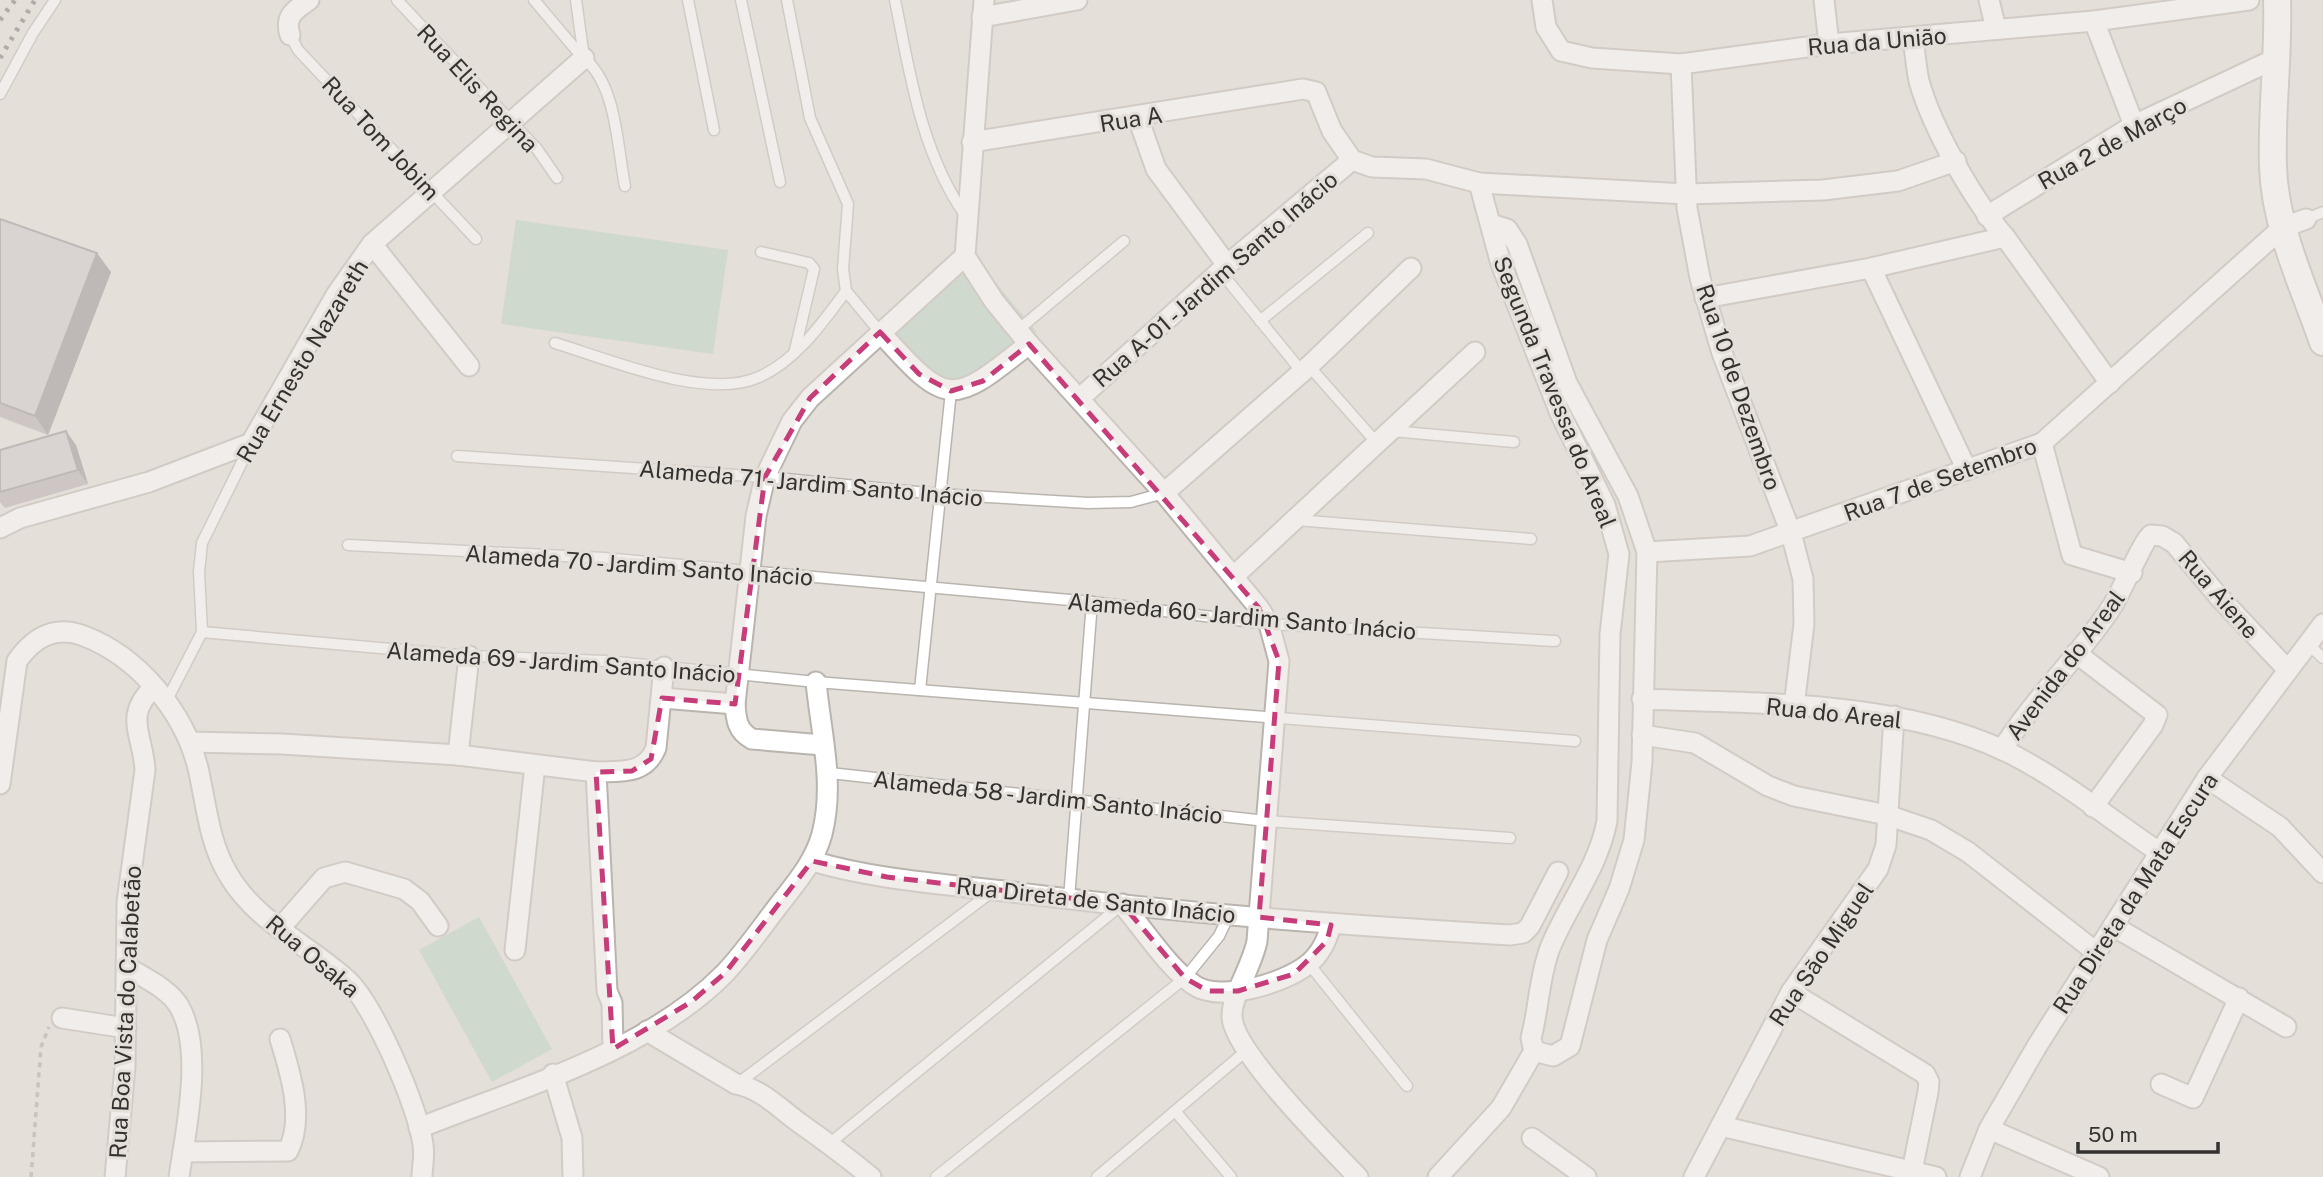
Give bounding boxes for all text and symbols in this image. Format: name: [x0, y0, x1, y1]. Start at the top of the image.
street label: Rua Elis Regina: [412, 18, 544, 158]
street label: Rua da União: [1806, 21, 1948, 61]
street label: Rua Tom Jobim: [317, 71, 445, 205]
street label: Rua 2 de Março: [2033, 91, 2191, 195]
street label: Rua A: [1098, 101, 1164, 137]
street label: Rua A-01 - Jardim Santo Inácio: [1087, 165, 1343, 393]
street label: Segunda Travessa do Areal: [1488, 252, 1622, 532]
street label: Rua Ernesto Nazareth: [231, 255, 373, 467]
street label: Rua 10 de Dezembro: [1691, 280, 1787, 494]
street label: Rua 7 de Setembro: [1840, 432, 2040, 526]
street label: Alameda 71 - Jardim Santo Inácio: [638, 455, 984, 511]
street label: Alameda 70 - Jardim Santo Inácio: [464, 539, 814, 591]
street label: Rua Aiene: [2173, 544, 2265, 644]
street label: Avenida do Areal: [2000, 585, 2130, 745]
street label: Alameda 60 - Jardim Santo Inácio: [1067, 587, 1417, 645]
street label: Alameda 69 - Jardim Santo Inácio: [385, 636, 737, 688]
street label: Rua do Areal: [1765, 692, 1903, 734]
street label: Alameda 58 - Jardim Santo Inácio: [872, 765, 1224, 829]
street label: Rua Direta da Mata Escura: [2047, 768, 2223, 1018]
street label: Rua Boa Vista do Calabetão: [104, 865, 146, 1159]
street label: Rua Direta de Santo Inácio: [955, 872, 1237, 928]
street label: Rua São Miguel: [1763, 877, 1879, 1031]
street label: Rua Osaka: [261, 909, 365, 1003]
scale bar: [2078, 1110, 2218, 1154]
text: 50 m: [2088, 1122, 2138, 1147]

